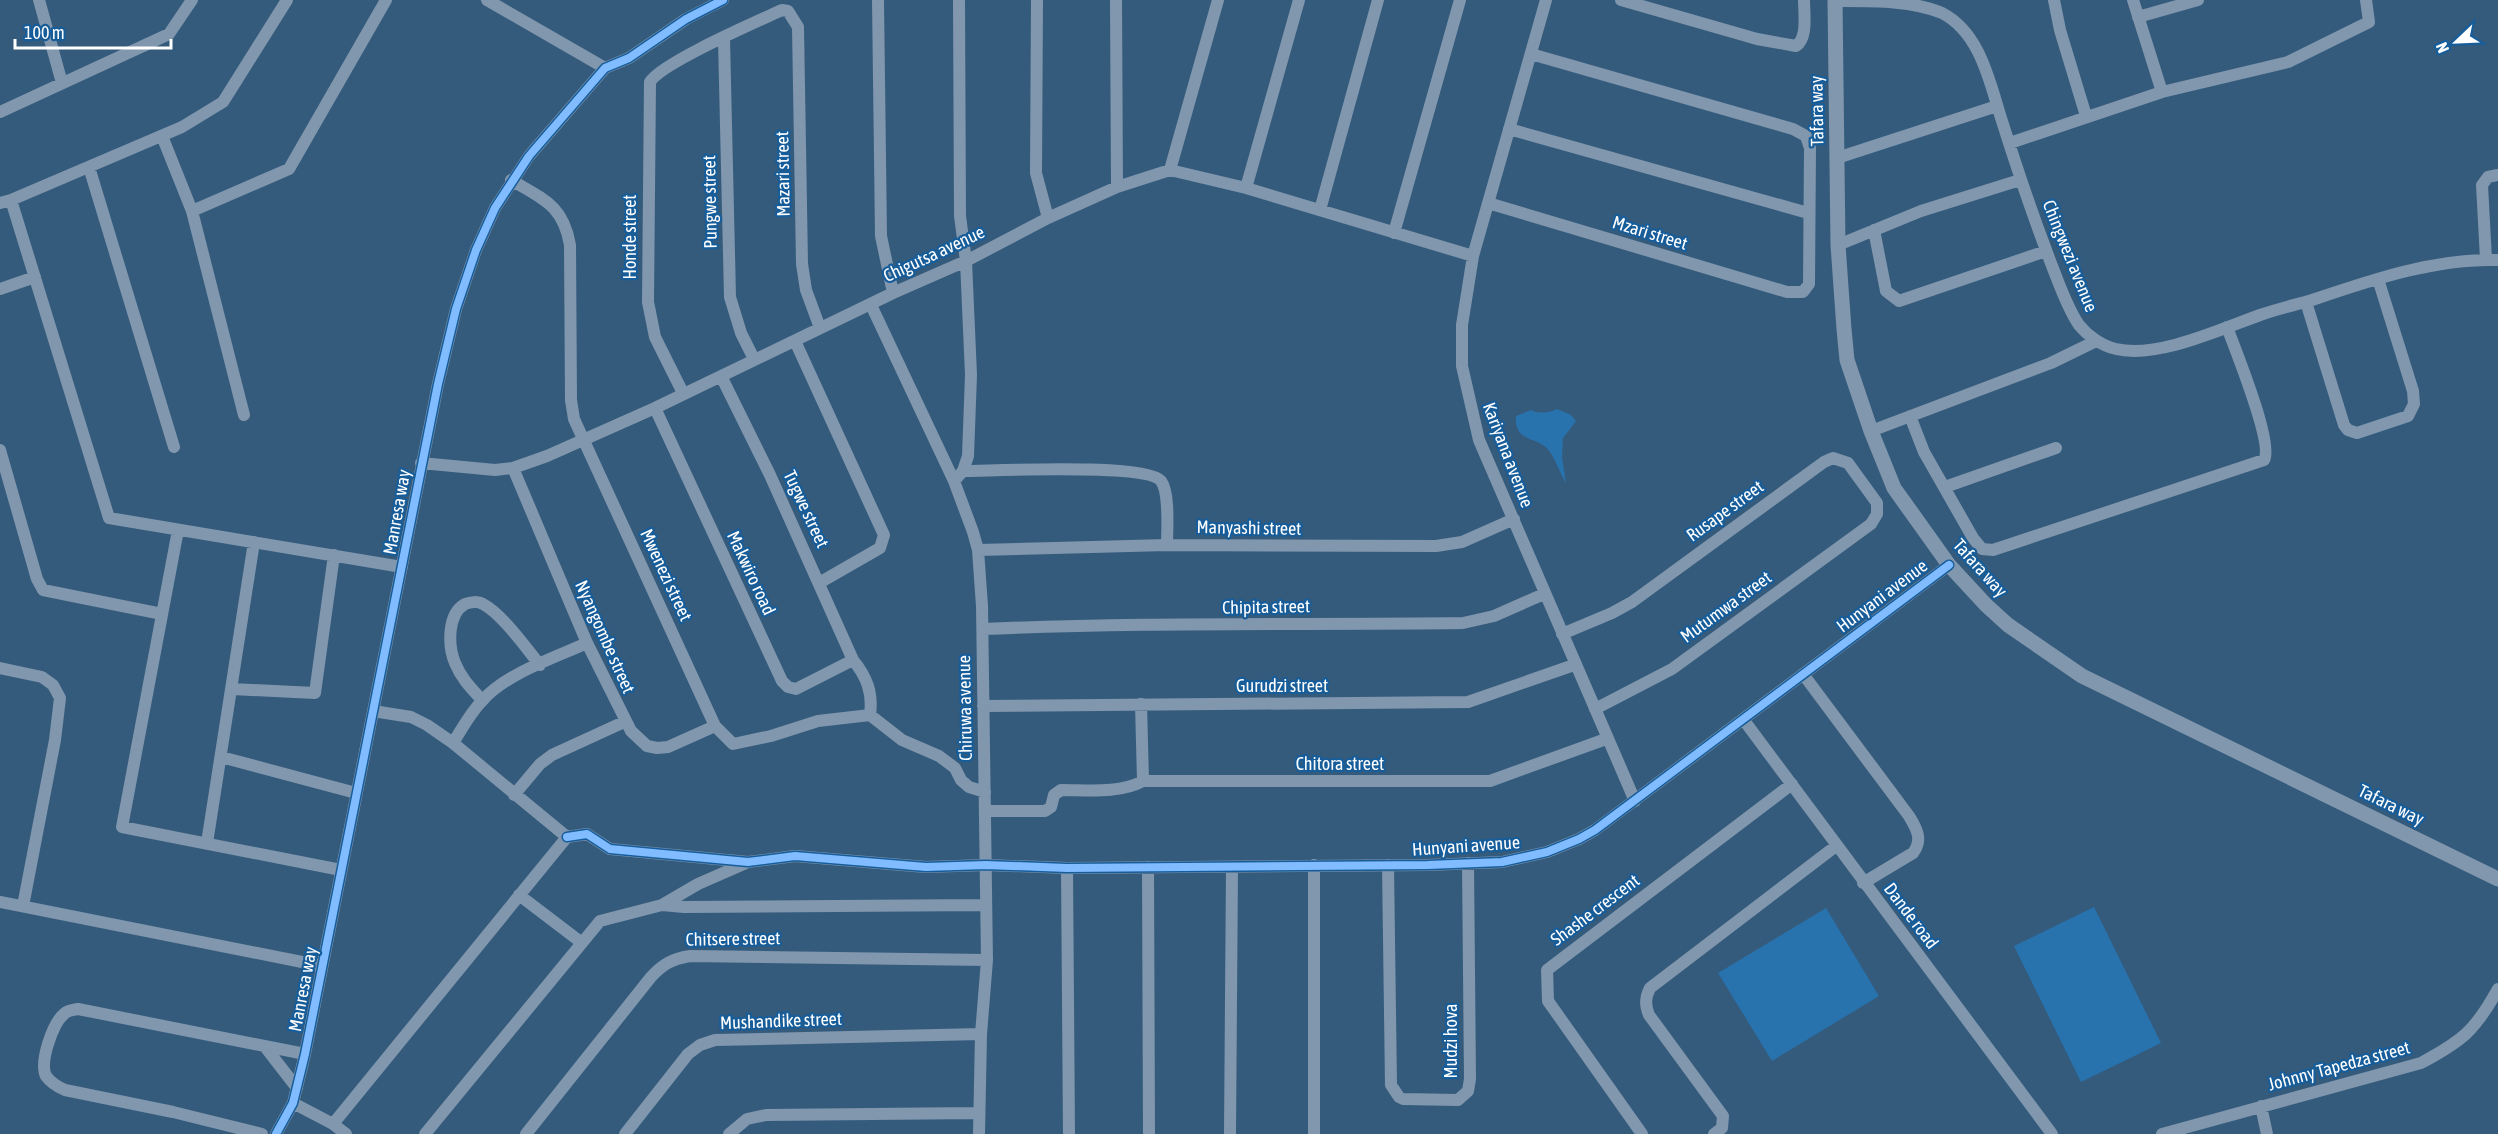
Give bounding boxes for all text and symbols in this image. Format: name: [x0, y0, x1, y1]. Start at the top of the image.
scale bar: [15, 12, 171, 50]
north arrow: [2426, 12, 2486, 72]
text: 100 m: [24, 22, 65, 43]
text: N: [2432, 40, 2452, 56]
street label: Tafara way: [1805, 76, 1828, 146]
street label: Mazari street: [771, 131, 794, 217]
street label: Pungwe street: [698, 155, 721, 249]
street label: Honde street: [619, 194, 640, 280]
street label: Chingwezi avenue: [2039, 197, 2102, 315]
street label: Mzari street: [1610, 211, 1690, 254]
street label: Chigutsa avenue: [880, 221, 988, 286]
street label: Kariyana avenue: [1479, 399, 1538, 510]
street label: Tugwe street: [779, 467, 833, 551]
street label: Manresa way: [379, 468, 414, 556]
street label: Rusape street: [1682, 476, 1767, 546]
street label: Manyashi street: [1196, 516, 1302, 539]
street label: Mwenezi street: [636, 525, 697, 624]
street label: Makwiro road: [723, 527, 780, 618]
street label: Tafara way: [1949, 534, 2012, 601]
street label: Hunyani avenue: [1832, 555, 1931, 637]
street label: Mutumwa street: [1676, 567, 1775, 647]
street label: Nyangombe street: [571, 577, 640, 696]
street label: Chipita street: [1222, 595, 1310, 618]
street label: Chiruwa avenue: [953, 655, 976, 761]
street label: Gurudzi street: [1236, 675, 1328, 696]
street label: Chitora street: [1296, 753, 1384, 774]
street label: Tafara way: [2355, 780, 2428, 829]
street label: Hunyani avenue: [1411, 831, 1521, 860]
street label: Shashe crescent: [1546, 869, 1643, 950]
street label: Dande road: [1880, 879, 1943, 953]
street label: Chitsere street: [685, 927, 781, 950]
street label: Manresa way: [284, 945, 321, 1033]
street label: Mudzi hova: [1440, 1004, 1461, 1079]
street label: Mushandike street: [720, 1008, 842, 1033]
street label: Johnny Tapedza street: [2266, 1036, 2412, 1095]

